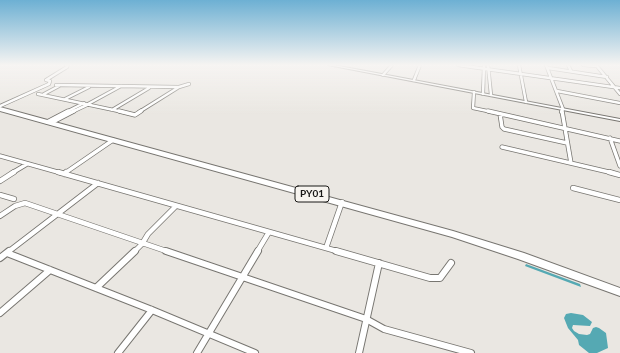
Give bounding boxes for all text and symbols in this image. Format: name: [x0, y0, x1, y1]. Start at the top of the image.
road number: PY01: [295, 186, 329, 202]

